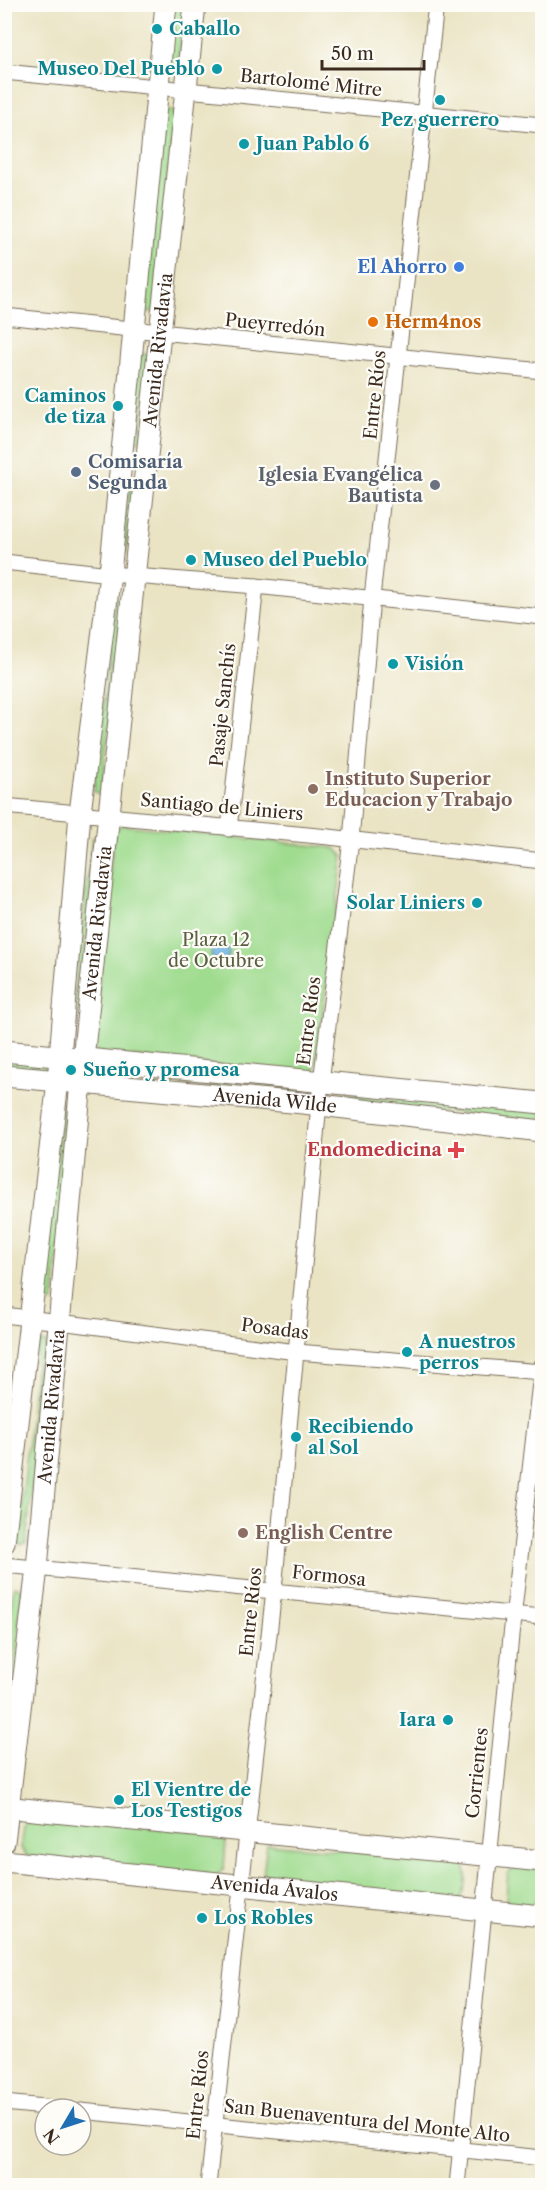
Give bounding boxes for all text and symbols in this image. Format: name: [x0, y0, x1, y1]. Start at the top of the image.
place label: Caballo: [169, 18, 240, 40]
marker: Caballo: [150, 22, 164, 36]
scale bar: [322, 33, 424, 71]
text: 50 m: [331, 43, 374, 65]
place label: Museo Del Pueblo: [37, 58, 205, 80]
marker: Museo Del Pueblo: [210, 62, 224, 76]
street label: Bartolomé Mitre: [239, 65, 383, 101]
marker: Pez guerrero: [433, 93, 447, 107]
place label: Pez guerrero: [381, 109, 499, 131]
place label: Juan Pablo 6: [253, 133, 370, 155]
marker: Juan Pablo 6: [237, 137, 251, 151]
place label: El Ahorro: [357, 256, 447, 278]
marker: El Ahorro: [452, 260, 466, 274]
street label: Avenida Rivadavia: [139, 271, 177, 429]
street label: Pueyrredón: [224, 309, 326, 341]
place label: Herm4nos: [385, 311, 481, 333]
marker: Herm4nos: [366, 315, 380, 329]
street label: Entre Ríos: [359, 349, 391, 441]
place label: Caminos de tiza: [25, 385, 107, 428]
marker: Caminos de tiza: [111, 399, 125, 413]
place label: Comisaría Segunda: [88, 451, 183, 494]
place label: Iglesia Evangélica Bautista: [258, 464, 424, 507]
marker: Comisaría Segunda: [69, 465, 83, 479]
marker: Iglesia Evangélica Bautista: [428, 478, 442, 492]
place label: Museo del Pueblo: [203, 549, 367, 571]
marker: Museo del Pueblo: [184, 553, 198, 567]
street label: Pasaje Sanchís: [206, 642, 240, 768]
place label: Visión: [404, 653, 464, 675]
marker: Visión: [386, 657, 400, 671]
place label: Instituto Superior Educacion y Trabajo: [325, 768, 512, 811]
marker: Instituto Superior Educacion y Trabajo: [306, 782, 320, 796]
street label: Santiago de Liniers: [140, 789, 304, 825]
street label: Avenida Rivadavia: [78, 844, 117, 1002]
place label: Solar Liniers: [347, 892, 465, 914]
marker: Solar Liniers: [470, 896, 484, 910]
park label: Plaza 12 de Octubre: [168, 929, 264, 972]
street label: Entre Ríos: [293, 975, 325, 1067]
place label: Sueño y promesa: [83, 1059, 240, 1081]
marker: Sueño y promesa: [64, 1063, 78, 1077]
street label: Avenida Wilde: [211, 1084, 338, 1118]
place label: Endomedicina: [307, 1139, 443, 1161]
marker: Endomedicina: [447, 1141, 465, 1159]
street label: Posadas: [240, 1314, 310, 1344]
street label: Avenida Rivadavia: [34, 1328, 70, 1486]
place label: A nuestros perros: [418, 1331, 516, 1374]
marker: A nuestros perros: [400, 1345, 414, 1359]
place label: Recibiendo al Sol: [308, 1416, 414, 1459]
marker: Recibiendo al Sol: [289, 1430, 303, 1444]
place label: English Centre: [255, 1522, 393, 1544]
marker: English Centre: [236, 1526, 250, 1540]
street label: Formosa: [291, 1561, 368, 1591]
street label: Entre Ríos: [235, 1566, 267, 1658]
place label: Iara: [399, 1709, 437, 1731]
marker: Iara: [441, 1713, 455, 1727]
street label: Corrientes: [461, 1727, 493, 1819]
place label: El Vientre de Los Testigos: [131, 1779, 251, 1822]
marker: El Vientre de Los Testigos: [112, 1793, 126, 1807]
street label: Avenida Ávalos: [209, 1871, 339, 1906]
place label: Los Robles: [214, 1907, 313, 1929]
marker: Los Robles: [195, 1911, 209, 1925]
street label: Entre Ríos: [182, 2049, 214, 2141]
street label: San Buenaventura del Monte Alto: [223, 2095, 511, 2147]
north arrow: [33, 2097, 93, 2157]
text: N: [39, 2125, 63, 2148]

